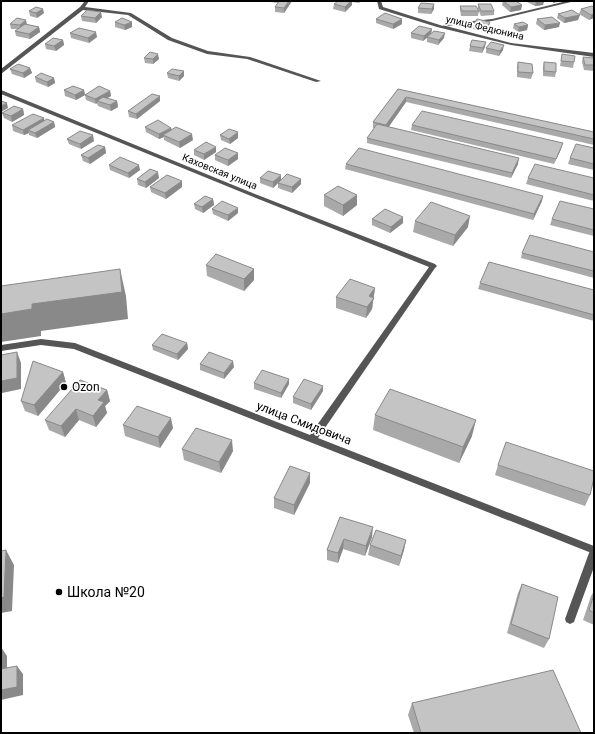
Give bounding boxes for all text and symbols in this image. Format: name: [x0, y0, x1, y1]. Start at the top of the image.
street label: улица Федюнина: [445, 12, 525, 42]
street label: Каховская улица: [181, 151, 259, 191]
place label: Ozon: [72, 380, 100, 394]
marker: Ozon: [59, 382, 69, 392]
street label: улица Смидовича: [255, 398, 353, 448]
place label: Школа №20: [67, 584, 145, 600]
marker: Школа №20: [54, 587, 64, 597]

